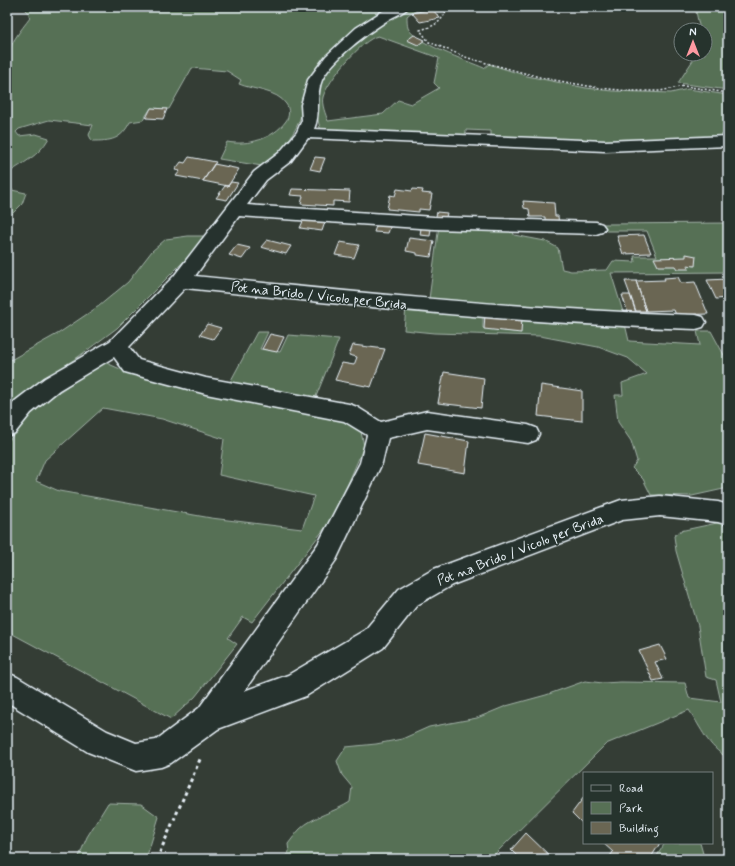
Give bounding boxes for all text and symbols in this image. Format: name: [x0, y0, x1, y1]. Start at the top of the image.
north arrow: [673, 22, 713, 62]
text: N: [689, 26, 697, 40]
street label: Pot na Brido / Vicolo per Brida: [230, 278, 408, 314]
street label: Pot na Brido / Vicolo per Brida: [435, 510, 606, 590]
legend: [583, 772, 713, 844]
text: Road: [619, 781, 643, 797]
text: Park: [619, 801, 643, 817]
text: Building: [619, 821, 659, 838]

